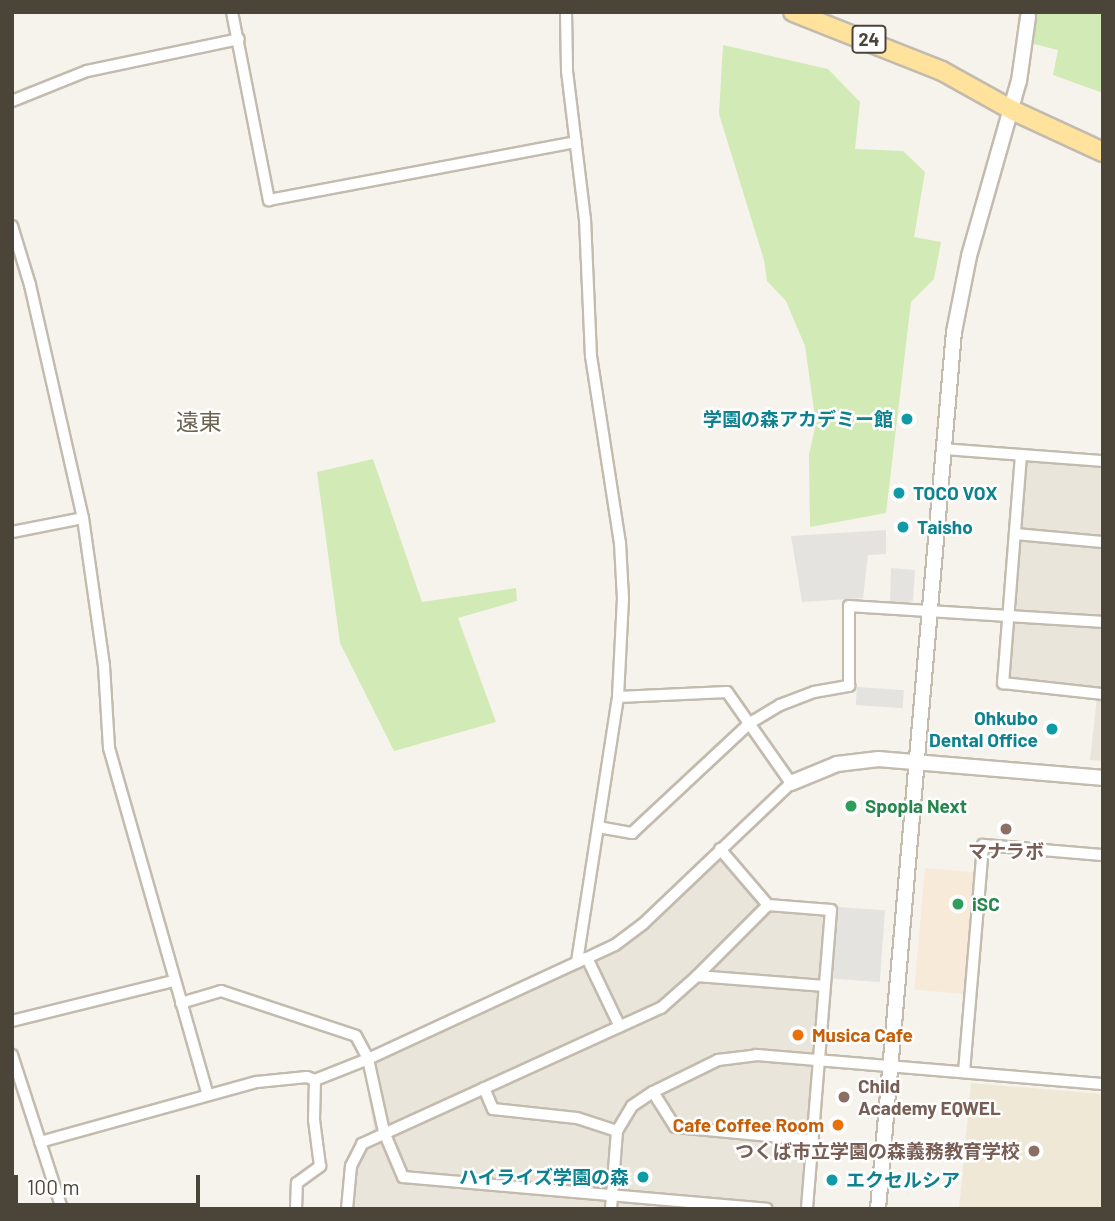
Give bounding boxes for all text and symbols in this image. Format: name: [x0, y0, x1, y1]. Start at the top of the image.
road number: 24: [852, 24, 886, 54]
district label: 遠東: [176, 407, 222, 435]
place label: 学園の森アカデミー館: [703, 408, 893, 430]
marker: 学園の森アカデミー館: [899, 411, 915, 427]
place label: TOCO VOX: [913, 482, 998, 504]
marker: TOCO VOX: [891, 485, 907, 501]
place label: Taisho: [917, 516, 973, 538]
marker: Taisho: [895, 519, 911, 535]
place label: Ohkubo Dental Office: [929, 707, 1038, 751]
marker: Ohkubo Dental Office: [1044, 721, 1060, 737]
place label: Spopla Next: [865, 795, 967, 817]
marker: Spopla Next: [843, 798, 859, 814]
marker: マナラボ: [998, 821, 1014, 837]
place label: マナラボ: [968, 840, 1044, 862]
place label: iSC: [972, 893, 1000, 915]
marker: iSC: [950, 896, 966, 912]
place label: Musica Cafe: [812, 1024, 913, 1046]
marker: Musica Cafe: [790, 1027, 806, 1043]
place label: Child Academy EQWEL: [858, 1075, 1001, 1119]
marker: Child Academy EQWEL: [836, 1089, 852, 1105]
place label: Cafe Coffee Room: [673, 1114, 824, 1136]
marker: Cafe Coffee Room: [830, 1117, 846, 1133]
place label: つくば市立学園の森義務教育学校: [735, 1140, 1020, 1162]
marker: つくば市立学園の森義務教育学校: [1026, 1143, 1042, 1159]
scale bar: [18, 1162, 203, 1206]
place label: ハイライズ学園の森: [458, 1166, 629, 1188]
marker: ハイライズ学園の森: [635, 1169, 651, 1185]
place label: エクセルシア: [846, 1169, 960, 1191]
marker: エクセルシア: [824, 1172, 840, 1188]
text: 100 m: [27, 1174, 80, 1199]

